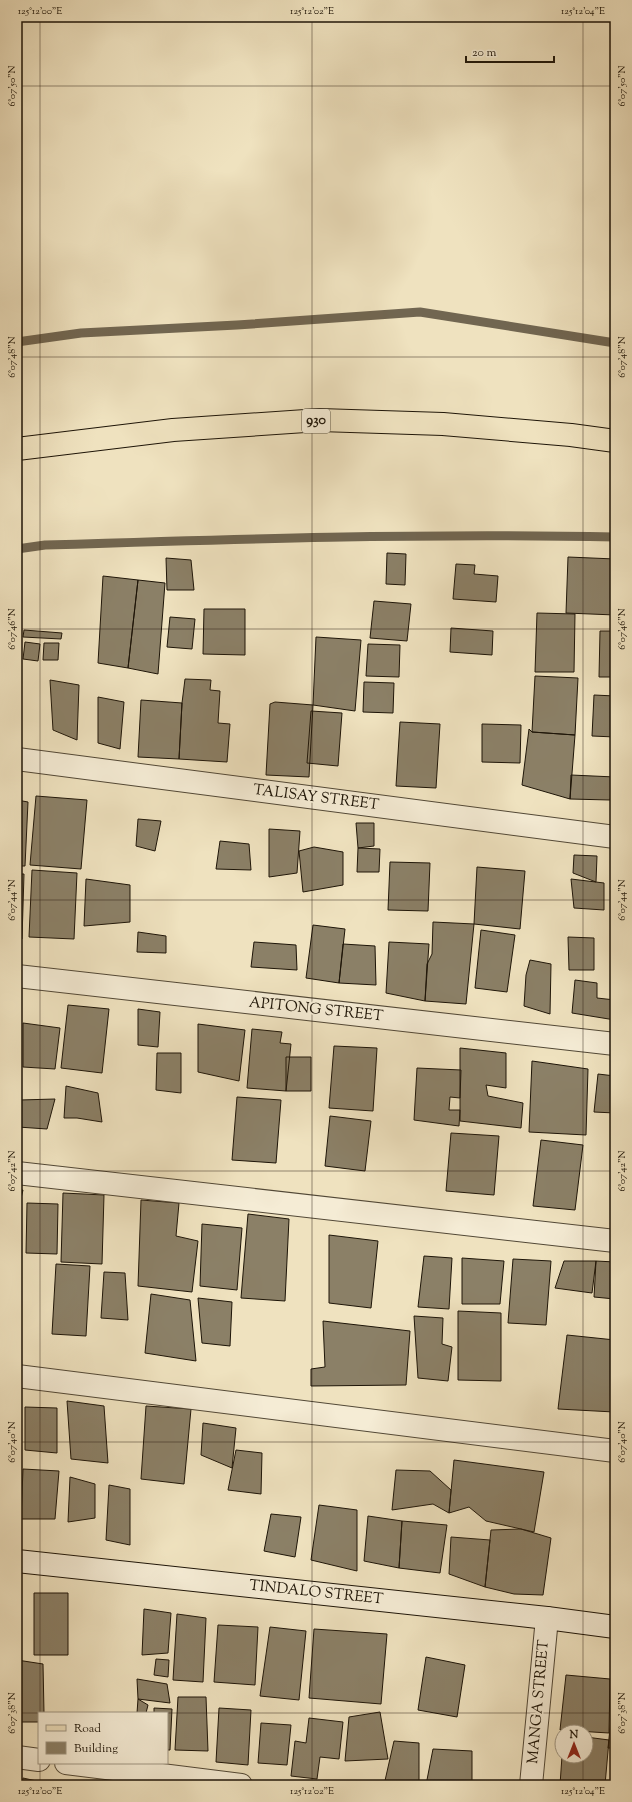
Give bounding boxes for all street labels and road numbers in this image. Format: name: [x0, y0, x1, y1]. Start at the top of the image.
road number: 930: [302, 409, 330, 433]
street label: TALISAY STREET: [252, 780, 381, 816]
street label: APITONG STREET: [248, 993, 385, 1028]
street label: TINDALO STREET: [248, 1576, 385, 1611]
street label: MANGA STREET: [523, 1639, 555, 1765]

